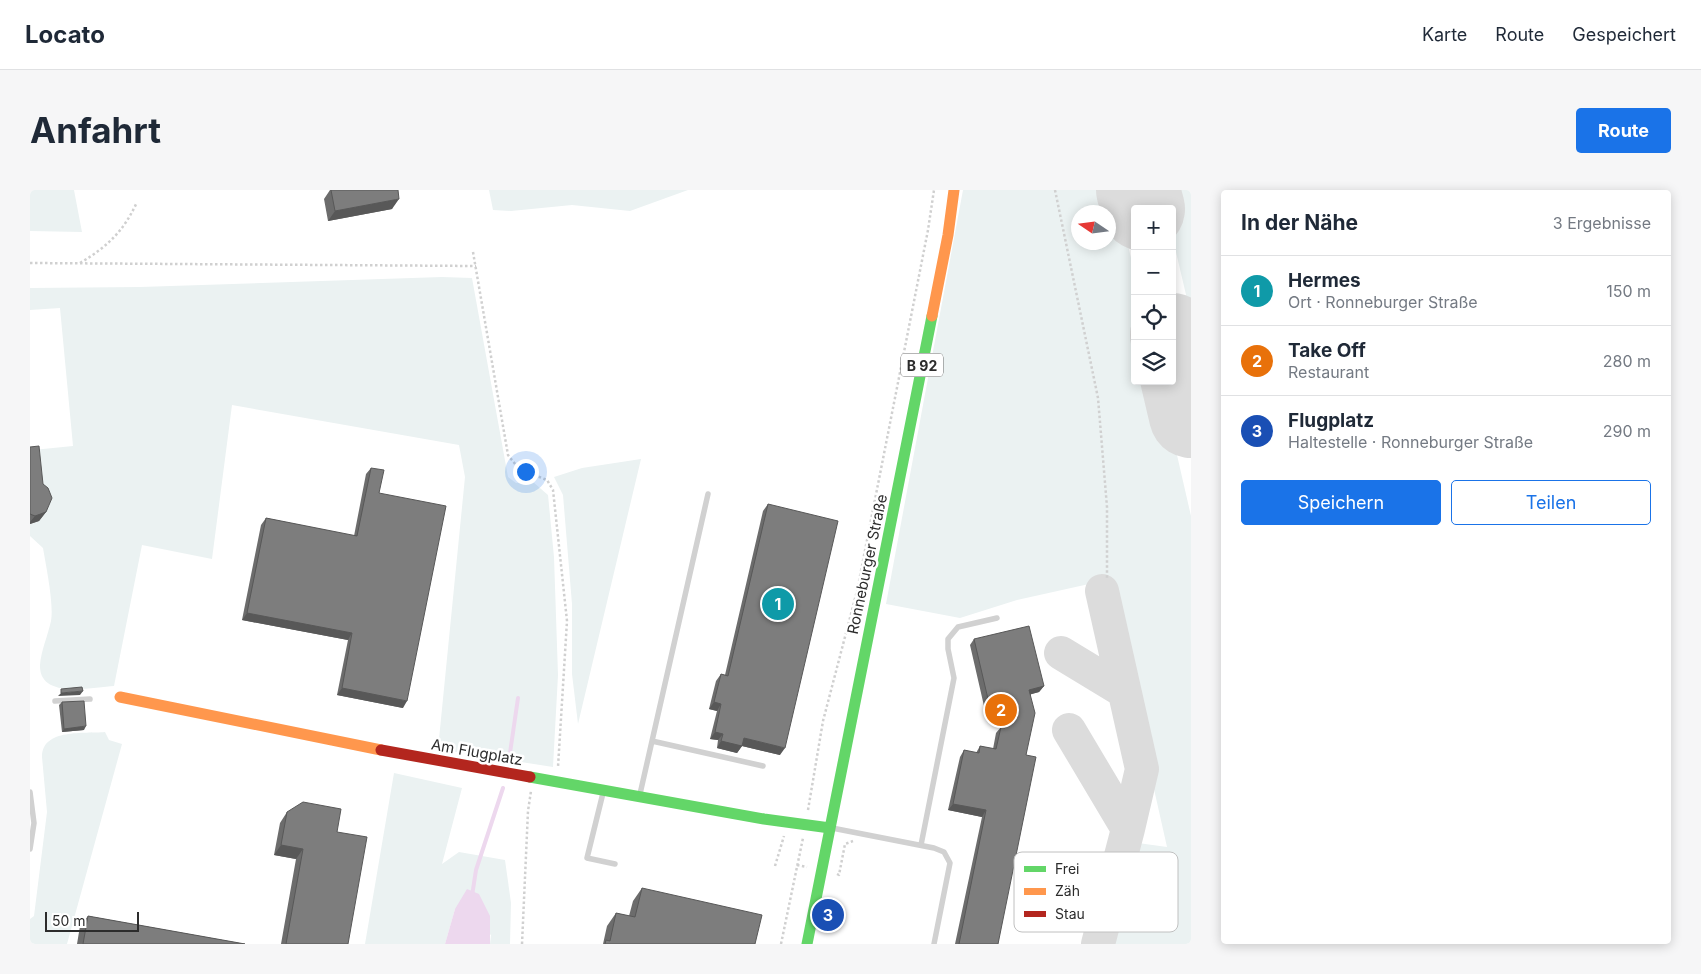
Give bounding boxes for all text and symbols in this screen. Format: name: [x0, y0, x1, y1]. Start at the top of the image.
text: Locato: [25, 20, 105, 49]
text: Karte: [1422, 24, 1467, 45]
text: Route: [1495, 24, 1544, 45]
text: Gespeichert: [1572, 24, 1676, 45]
button: Route: [1576, 108, 1671, 153]
text: Anfahrt: [30, 109, 161, 151]
north arrow: [1071, 205, 1116, 250]
map controls: [1131, 205, 1176, 385]
button: +: [1131, 205, 1176, 250]
text: In der Nähe: [1241, 210, 1358, 235]
text: 3 Ergebnisse: [1553, 213, 1651, 233]
button: −: [1131, 250, 1176, 295]
text: Hermes: [1288, 269, 1361, 292]
text: 1: [1254, 281, 1260, 301]
text: 150 m: [1606, 281, 1651, 301]
text: Ort · Ronneburger Straße: [1288, 292, 1478, 312]
button: locate: [1131, 295, 1176, 340]
text: Take Off: [1288, 339, 1366, 362]
button: layers: [1131, 340, 1176, 385]
text: 2: [1252, 351, 1262, 371]
text: 280 m: [1603, 351, 1651, 371]
road number: B 92: [901, 354, 943, 376]
text: Restaurant: [1288, 362, 1369, 382]
text: Flugplatz: [1288, 409, 1374, 432]
text: 3: [1252, 421, 1262, 441]
text: 290 m: [1603, 421, 1651, 441]
text: Haltestelle · Ronneburger Straße: [1288, 432, 1533, 452]
your location: [513, 459, 539, 485]
button: Speichern: [1241, 480, 1441, 525]
button: Teilen: [1451, 480, 1651, 525]
street label: Ronneburger Straße: [843, 492, 891, 636]
pin: 1: [762, 585, 794, 623]
pin: 2: [985, 691, 1017, 729]
street label: Am Flugplatz: [430, 735, 524, 769]
legend: [1014, 852, 1178, 932]
text: Frei: [1055, 860, 1079, 877]
text: Zäh: [1055, 882, 1080, 899]
pin: 3: [812, 896, 844, 934]
text: Stau: [1055, 905, 1085, 922]
scale bar: [45, 909, 139, 932]
text: 50 m: [52, 912, 86, 929]

